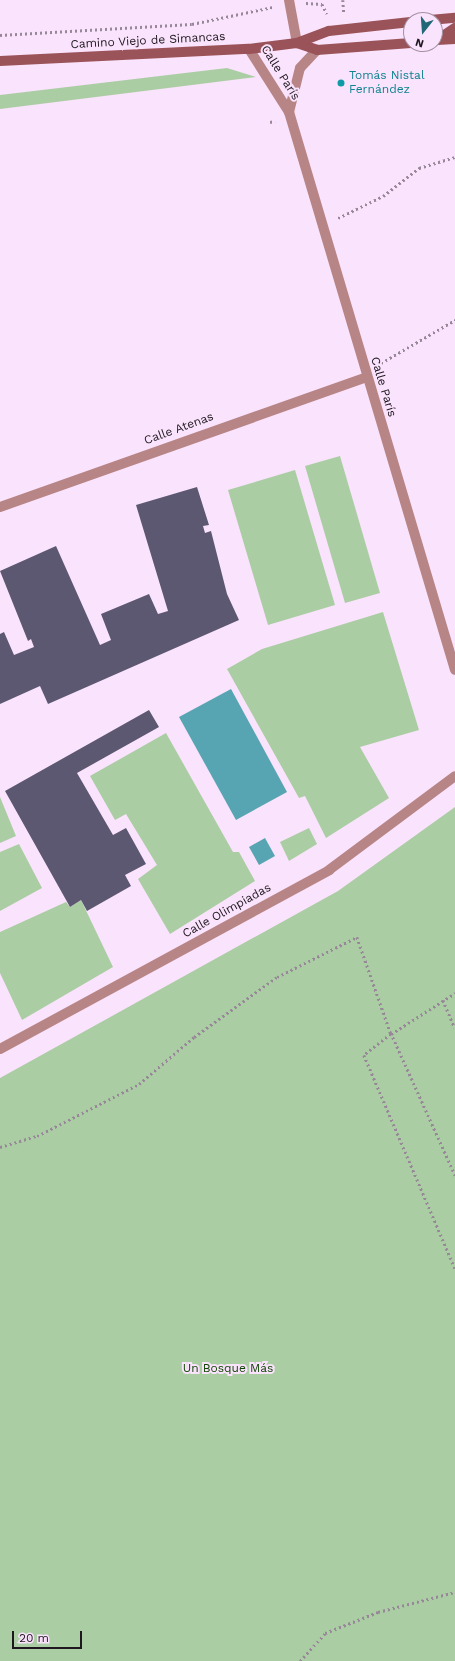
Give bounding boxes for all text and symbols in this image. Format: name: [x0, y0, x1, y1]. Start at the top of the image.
north arrow: [403, 12, 443, 52]
street label: Camino Viejo de Simancas: [70, 30, 226, 52]
text: N: [414, 36, 425, 50]
street label: Calle París: [257, 43, 303, 103]
place label: Tomás Nistal Fernández: [349, 69, 425, 97]
marker: Tomás Nistal Fernández: [336, 78, 346, 88]
street label: Calle París: [367, 355, 399, 419]
street label: Calle Atenas: [142, 410, 216, 448]
street label: Calle Olimpiadas: [180, 881, 274, 941]
park label: Un Bosque Más: [183, 1362, 273, 1376]
scale bar: [14, 1623, 84, 1649]
text: 20 m: [19, 1631, 49, 1645]

